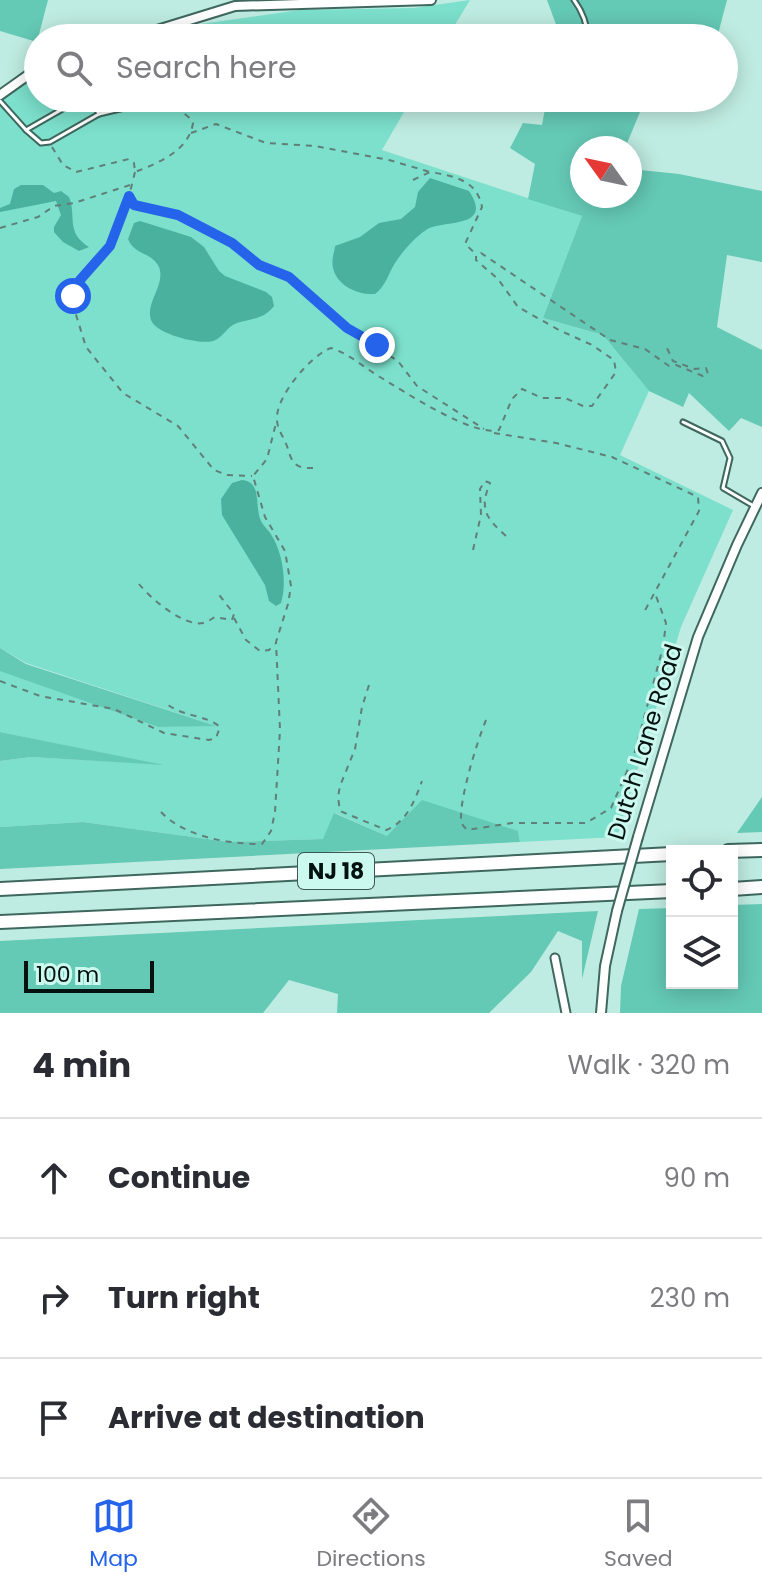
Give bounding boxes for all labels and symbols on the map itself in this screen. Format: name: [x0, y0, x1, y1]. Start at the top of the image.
north arrow: [570, 136, 642, 208]
route start: [55, 278, 91, 314]
route end: [359, 327, 395, 363]
street label: Dutch Lane Road: [599, 640, 690, 844]
road number: NJ 18: [298, 853, 374, 889]
scale bar: [24, 957, 154, 993]

